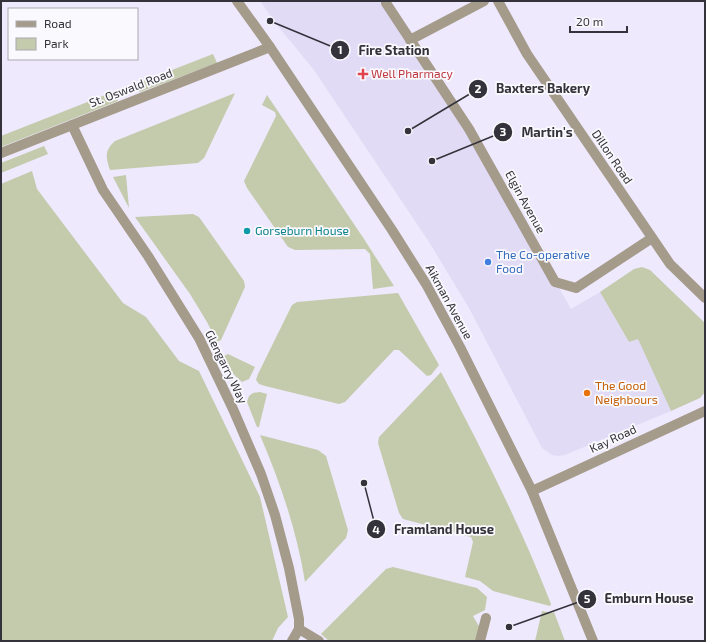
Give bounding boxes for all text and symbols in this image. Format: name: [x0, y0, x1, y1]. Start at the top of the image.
legend: [8, 8, 138, 60]
scale bar: [570, 8, 627, 34]
text: 20 m: [576, 14, 603, 28]
text: Road: [44, 16, 72, 30]
text: Park: [44, 36, 69, 50]
callout: Fire Station: [330, 38, 438, 63]
text: 1: [337, 42, 343, 56]
text: Fire Station: [358, 42, 430, 58]
street label: St. Oswald Road: [87, 65, 174, 109]
place label: Well Pharmacy: [371, 66, 454, 80]
marker: Well Pharmacy: [358, 69, 368, 79]
callout: Baxters Bakery: [468, 76, 598, 101]
text: Baxters Bakery: [496, 80, 591, 96]
text: 2: [475, 81, 482, 95]
callout: Martin's: [493, 120, 580, 145]
text: 3: [500, 124, 507, 138]
text: Martin's: [521, 124, 573, 140]
street label: Dillon Road: [590, 127, 636, 186]
street label: Elgin Avenue: [503, 168, 549, 235]
place label: Gorseburn House: [255, 223, 349, 237]
marker: Gorseburn House: [242, 226, 252, 236]
place label: The Co-operative Food: [496, 247, 590, 275]
marker: The Co-operative Food: [483, 257, 493, 267]
street label: Aikman Avenue: [424, 262, 476, 341]
street label: Glengarry Way: [203, 327, 251, 406]
place label: The Good Neighbours: [595, 378, 658, 406]
marker: The Good Neighbours: [582, 388, 592, 398]
street label: Kay Road: [587, 421, 638, 455]
callout: Framland House: [366, 517, 502, 542]
text: Framland House: [394, 521, 494, 537]
text: 4: [372, 522, 380, 536]
callout: Emburn House: [577, 586, 702, 611]
text: Emburn House: [604, 590, 694, 606]
text: 5: [584, 591, 591, 605]

